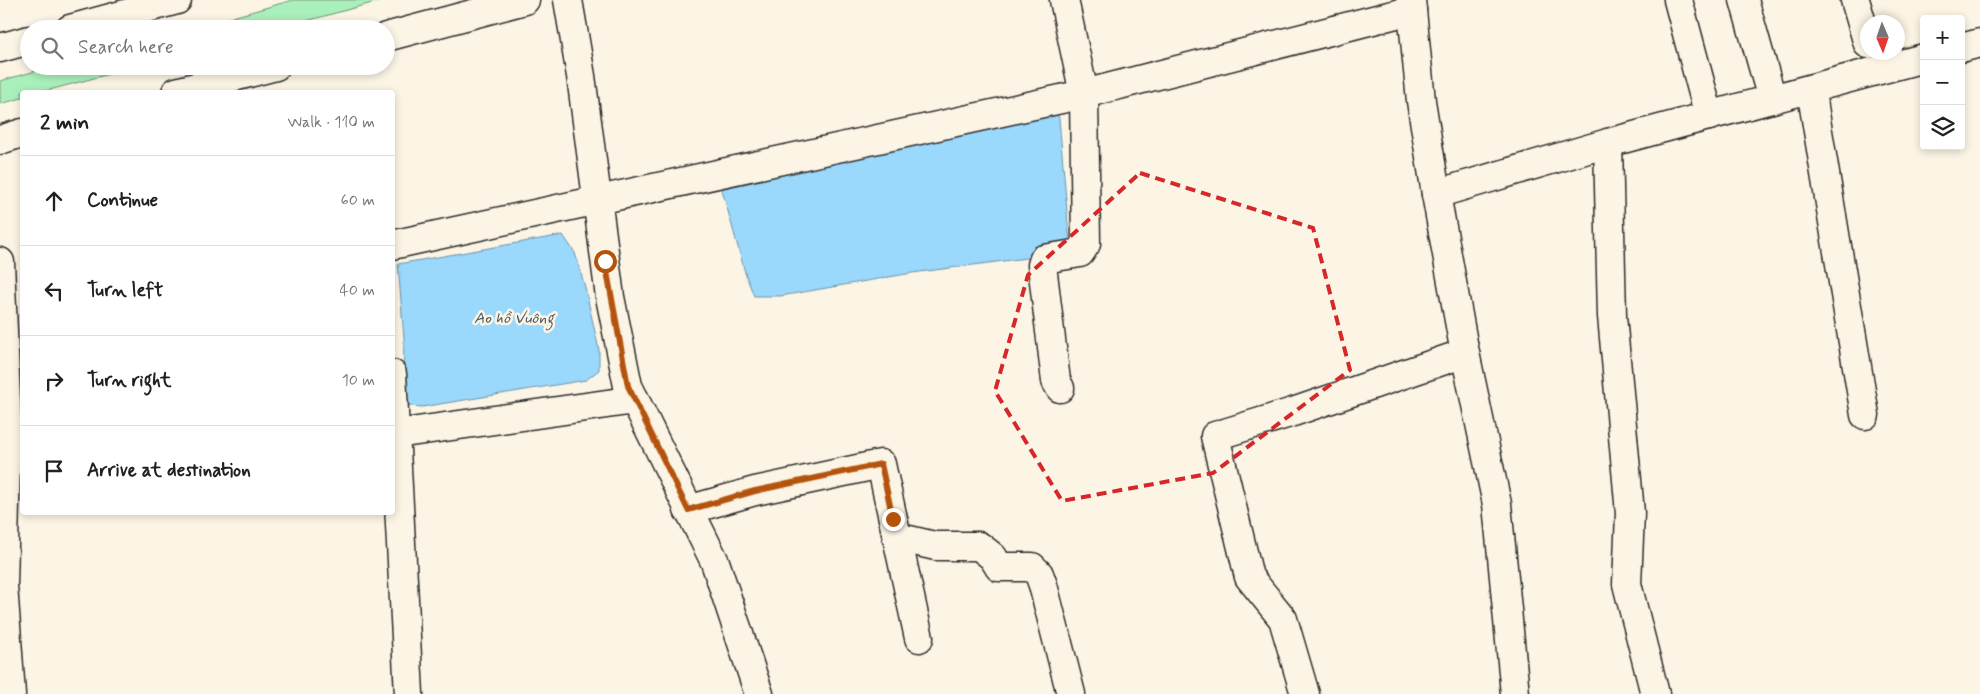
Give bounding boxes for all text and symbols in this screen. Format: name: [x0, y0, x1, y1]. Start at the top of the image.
north arrow: [1860, 15, 1905, 60]
map controls: [1920, 15, 1965, 150]
button: +: [1920, 15, 1965, 60]
search box: [20, 20, 395, 75]
icon: search: [38, 34, 66, 62]
text: Search here: [78, 35, 174, 60]
button: −: [1920, 60, 1965, 105]
button: layers: [1920, 105, 1965, 150]
text: 2 min: [40, 109, 89, 137]
text: Walk · 110 m: [287, 112, 375, 133]
icon: ahead: [40, 187, 68, 215]
text: Continue: [87, 188, 158, 213]
text: 60 m: [341, 190, 375, 211]
route start: [594, 250, 617, 273]
icon: left: [40, 277, 68, 305]
text: Turn left: [87, 278, 163, 303]
text: 40 m: [339, 280, 375, 301]
water label: Ao hồ Vuông: [474, 308, 555, 331]
icon: right: [40, 367, 68, 395]
text: Turn right: [87, 368, 171, 393]
text: 10 m: [342, 370, 375, 391]
icon: arrive: [40, 457, 68, 485]
text: Arrive at destination: [87, 458, 251, 483]
route end: [882, 508, 905, 531]

